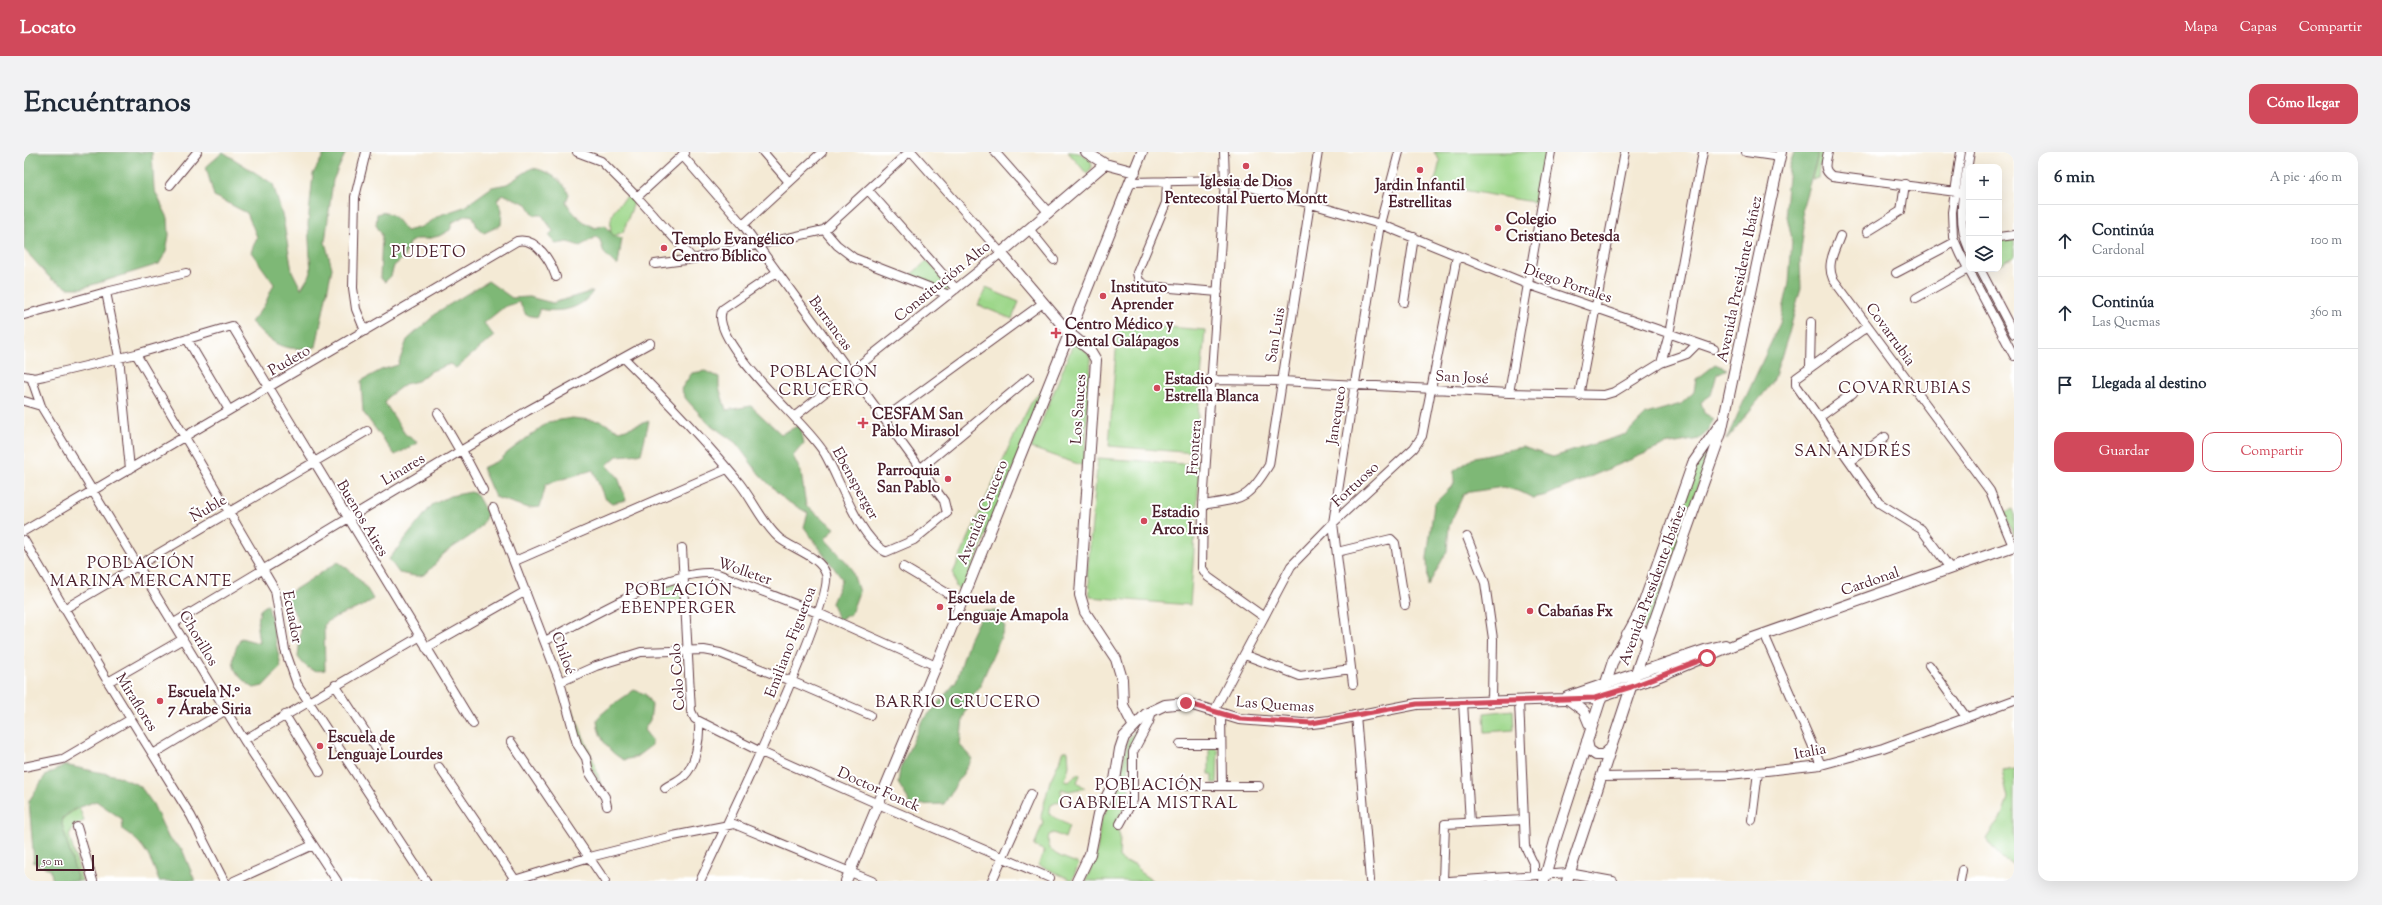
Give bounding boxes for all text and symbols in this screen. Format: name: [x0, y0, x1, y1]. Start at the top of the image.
text: Locato: [20, 15, 76, 42]
text: Mapa: [2184, 18, 2218, 38]
text: Capas: [2240, 18, 2277, 38]
text: Compartir: [2299, 18, 2362, 38]
text: Encuéntranos: [24, 84, 191, 124]
button: Cómo llegar: [2249, 84, 2358, 124]
marker: Iglesia de Dios Pentecostal Puerto Montt: [1241, 161, 1251, 171]
map controls: [1966, 164, 2002, 272]
button: +: [1966, 164, 2002, 200]
marker: Jardin Infantil Estrellitas: [1415, 165, 1425, 175]
text: 6 min: [2054, 166, 2095, 190]
text: A pie · 460 m: [2270, 169, 2342, 187]
place label: Iglesia de Dios Pentecostal Puerto Montt: [1165, 172, 1328, 210]
place label: Jardin Infantil Estrellitas: [1374, 176, 1466, 214]
street label: Avenida Presidente Ibáñez: [1713, 194, 1768, 364]
button: −: [1966, 200, 2002, 236]
place label: Colegio Cristiano Betesda: [1506, 210, 1620, 248]
text: Continúa: [2092, 221, 2154, 242]
marker: Colegio Cristiano Betesda: [1493, 223, 1503, 233]
place label: Templo Evangélico Centro Bíblico: [672, 230, 794, 268]
icon: ahead: [2054, 230, 2076, 252]
text: 100 m: [2310, 232, 2342, 250]
button: layers: [1966, 236, 2002, 272]
street label: Constitución Alto: [890, 237, 996, 328]
district label: PUDETO: [391, 242, 467, 265]
text: Cardonal: [2092, 242, 2145, 260]
marker: Templo Evangélico Centro Bíblico: [659, 243, 669, 253]
street label: Diego Portales: [1520, 259, 1615, 309]
place label: Instituto Aprender: [1111, 278, 1174, 316]
marker: Instituto Aprender: [1098, 291, 1108, 301]
street label: Barrancas: [803, 292, 857, 355]
text: Continúa: [2092, 293, 2154, 314]
street label: Covarrubia: [1860, 299, 1920, 371]
icon: ahead: [2054, 302, 2076, 324]
text: 360 m: [2310, 304, 2342, 322]
street label: San Luis: [1262, 306, 1291, 364]
text: Las Quemas: [2092, 314, 2160, 332]
place label: Centro Médico y Dental Galápagos: [1065, 315, 1179, 353]
marker: Centro Médico y Dental Galápagos: [1050, 327, 1062, 339]
street label: Pudeto: [265, 341, 315, 382]
district label: POBLACIÓN CRUCERO: [770, 361, 878, 403]
street label: San José: [1435, 367, 1489, 390]
place label: Estadio Estrella Blanca: [1165, 370, 1259, 408]
street label: Los Sauces: [1067, 373, 1092, 445]
icon: arrive: [2054, 374, 2076, 396]
text: Llegada al destino: [2092, 374, 2207, 395]
district label: COVARRUBIAS: [1838, 378, 1972, 401]
marker: Estadio Estrella Blanca: [1152, 383, 1162, 393]
street label: Janequeo: [1322, 384, 1352, 447]
place label: CESFAM San Pablo Mirasol: [872, 405, 964, 443]
marker: CESFAM San Pablo Mirasol: [857, 417, 869, 429]
street label: Frontera: [1183, 419, 1208, 475]
button: Guardar: [2054, 432, 2194, 472]
button: Compartir: [2202, 432, 2342, 472]
district label: SAN ANDRÉS: [1794, 441, 1912, 464]
street label: Ebensperger: [826, 444, 883, 524]
street label: Linares: [378, 449, 430, 491]
street label: Avenida Crucero: [953, 457, 1014, 568]
street label: Fortuoso: [1328, 458, 1384, 513]
place label: Parroquia San Pablo: [877, 461, 940, 499]
marker: Parroquia San Pablo: [943, 474, 953, 484]
street label: Buenos Aires: [331, 477, 393, 561]
street label: Ñuble: [186, 489, 231, 528]
street label: Avenida Presidente Ibáñez: [1615, 502, 1692, 669]
place label: Estadio Arco Iris: [1152, 503, 1208, 541]
marker: Estadio Arco Iris: [1139, 516, 1149, 526]
district label: POBLACIÓN MARINA MERCANTE: [50, 552, 232, 594]
street label: Wolleter: [715, 553, 775, 592]
street label: Cardonal: [1838, 563, 1903, 602]
district label: POBLACIÓN EBENPERGER: [621, 579, 737, 621]
street label: Emiliano Figueroa: [761, 584, 822, 701]
street label: Ecuador: [276, 589, 307, 646]
place label: Escuela de Lenguaje Amapola: [948, 589, 1069, 627]
marker: Escuela de Lenguaje Amapola: [935, 602, 945, 612]
place label: Cabañas Fx: [1538, 602, 1614, 623]
marker: Cabañas Fx: [1525, 606, 1535, 616]
street label: Chorillos: [173, 607, 223, 670]
street label: Chiloé: [545, 629, 580, 678]
street label: Colo Colo: [666, 643, 691, 711]
route start: [1698, 649, 1716, 667]
street label: Miraflores: [110, 670, 162, 736]
place label: Escuela N.º 7 Árabe Siria: [168, 683, 251, 721]
district label: BARRIO CRUCERO: [875, 692, 1041, 715]
street label: Las Quemas: [1235, 692, 1315, 719]
route end: [1177, 694, 1195, 712]
marker: Escuela N.º 7 Árabe Siria: [155, 696, 165, 706]
place label: Escuela de Lenguaje Lourdes: [328, 728, 443, 766]
street label: Italia: [1792, 739, 1828, 766]
marker: Escuela de Lenguaje Lourdes: [315, 741, 325, 751]
street label: Doctor Fonck: [834, 763, 923, 818]
district label: POBLACIÓN GABRIELA MISTRAL: [1059, 774, 1239, 816]
scale bar: [36, 853, 94, 872]
text: 50 m: [42, 854, 63, 870]

